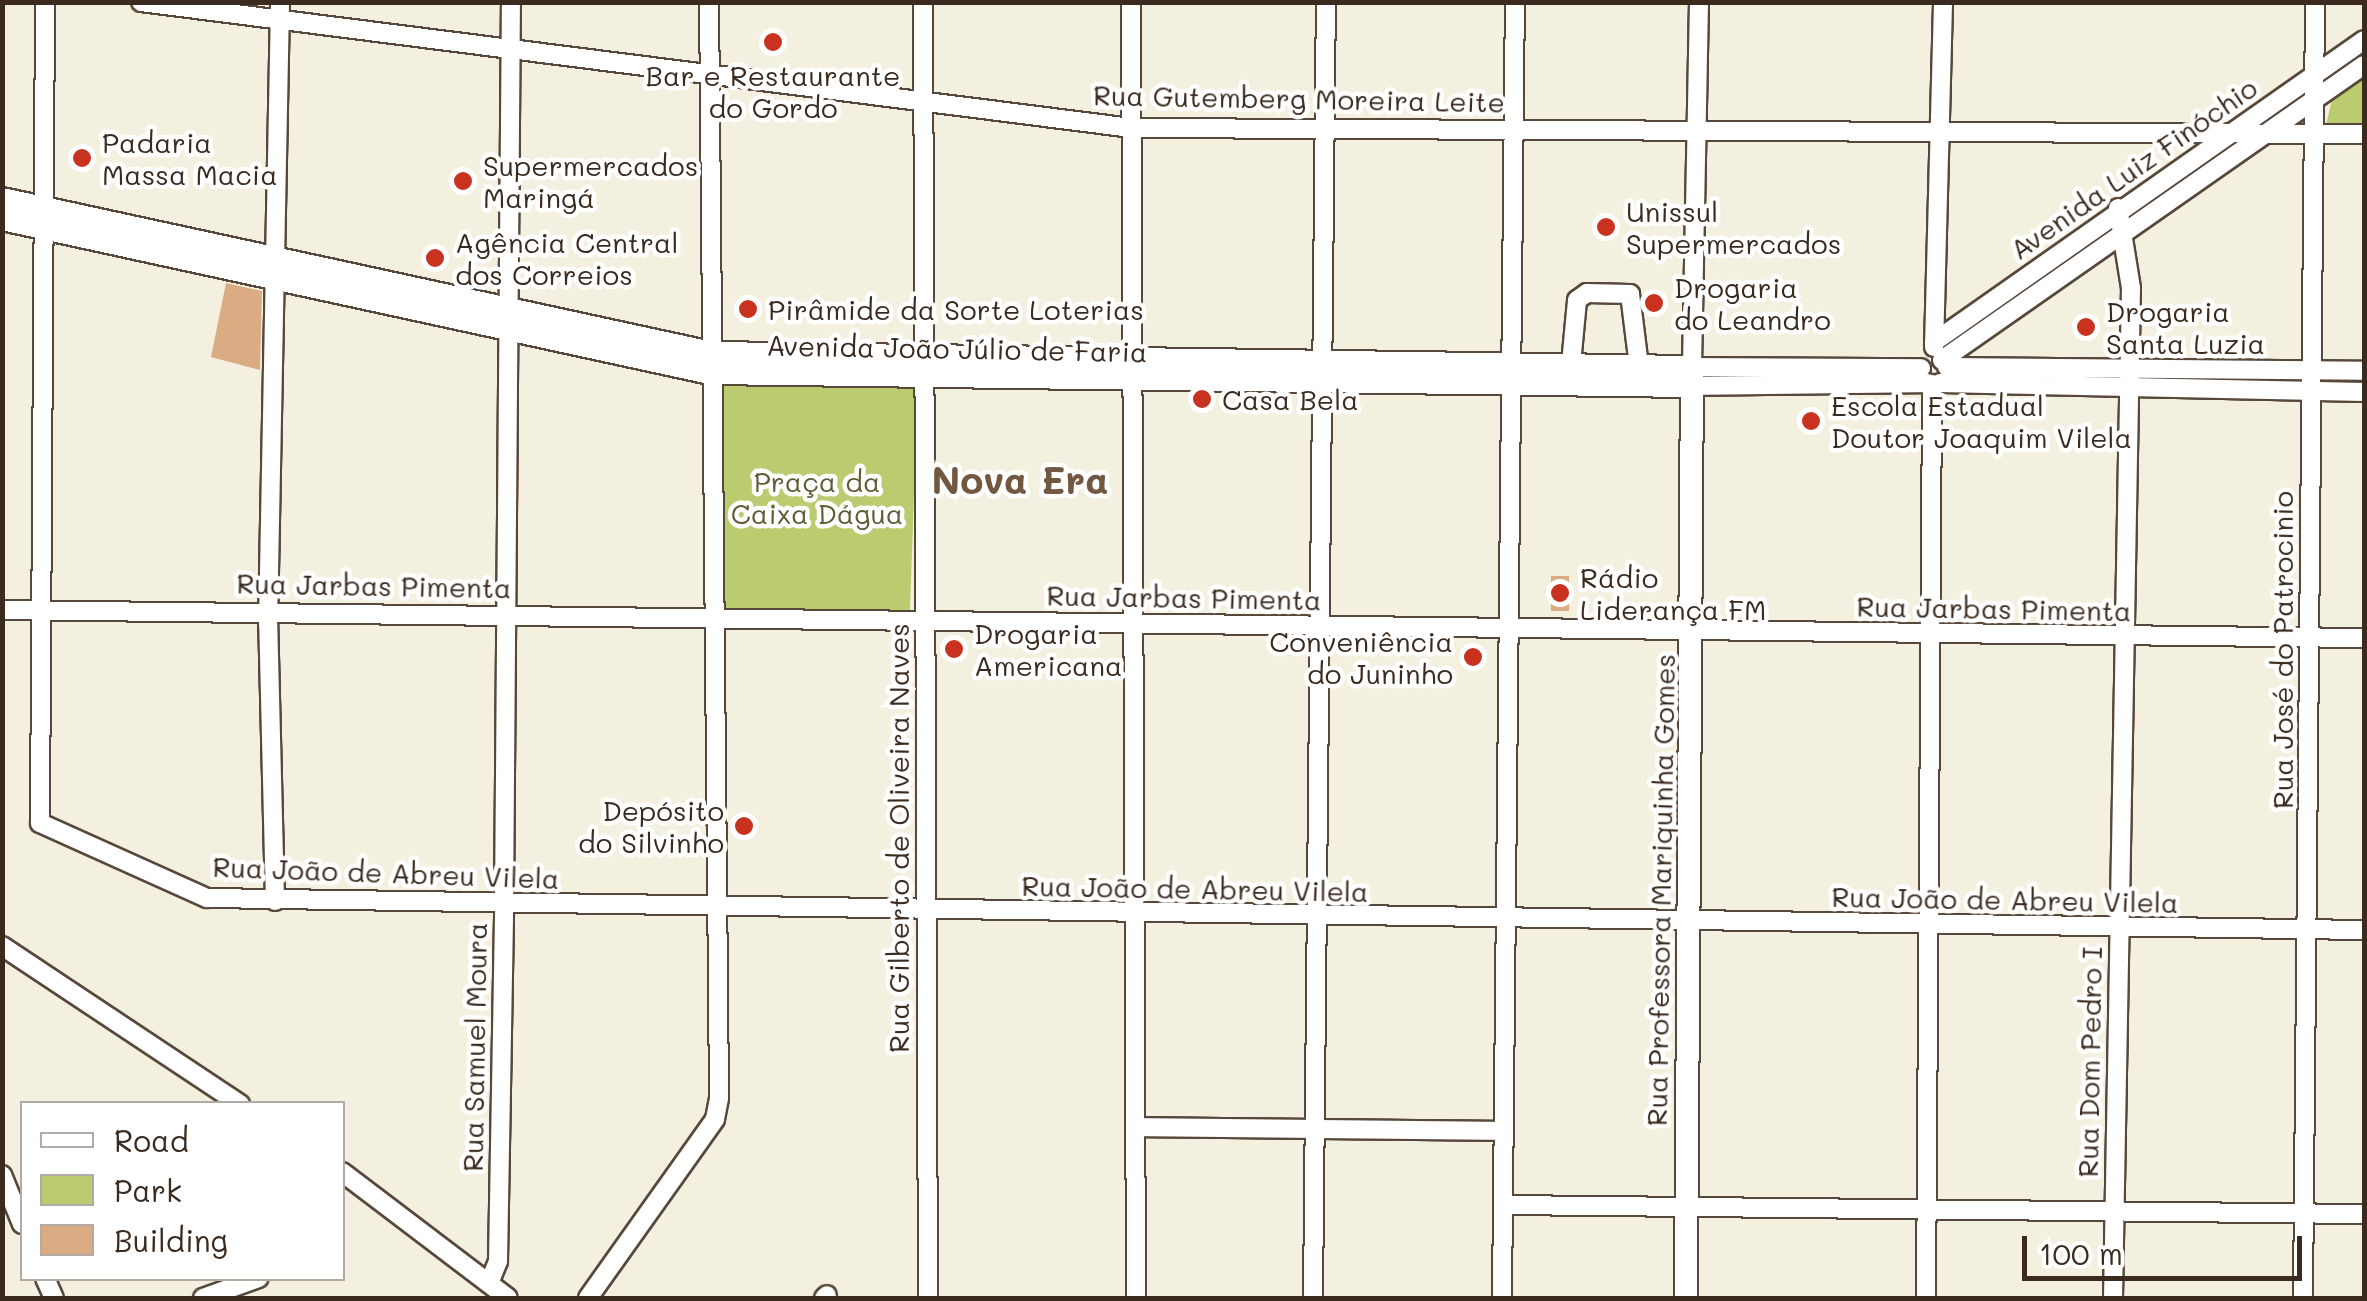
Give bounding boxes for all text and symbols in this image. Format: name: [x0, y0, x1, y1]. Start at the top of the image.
marker: Bar e Restaurante do Gordo: [762, 31, 784, 53]
place label: Bar e Restaurante do Gordo: [646, 58, 900, 124]
street label: Avenida Luiz Finóchio: [2003, 70, 2263, 266]
street label: Rua Gutemberg Moreira Leite: [1093, 78, 1505, 118]
place label: Padaria Massa Macia: [102, 125, 278, 191]
marker: Padaria Massa Macia: [71, 147, 93, 169]
place label: Supermercados Maringá: [483, 148, 698, 214]
marker: Supermercados Maringá: [452, 170, 474, 192]
place label: Unissul Supermercados: [1626, 194, 1841, 260]
marker: Unissul Supermercados: [1595, 216, 1617, 238]
place label: Agência Central dos Correios: [455, 225, 679, 291]
marker: Agência Central dos Correios: [424, 247, 446, 269]
place label: Drogaria do Leandro: [1674, 270, 1831, 336]
place label: Pirâmide da Sorte Loterias: [768, 292, 1144, 326]
marker: Drogaria do Leandro: [1643, 292, 1665, 314]
place label: Drogaria Santa Luzia: [2106, 294, 2265, 360]
marker: Pirâmide da Sorte Loterias: [737, 298, 759, 320]
marker: Drogaria Santa Luzia: [2075, 316, 2097, 338]
street label: Avenida João Júlio de Faria: [766, 328, 1148, 368]
place label: Casa Bela: [1222, 382, 1359, 416]
marker: Casa Bela: [1191, 388, 1213, 410]
place label: Escola Estadual Doutor Joaquim Vilela: [1831, 388, 2132, 454]
marker: Escola Estadual Doutor Joaquim Vilela: [1800, 410, 1822, 432]
district label: Nova Era: [932, 457, 1108, 503]
park label: Praça da Caixa Dágua: [731, 464, 903, 530]
street label: Rua José do Patrocinio: [2265, 491, 2299, 809]
place label: Rádio Liderança FM: [1580, 560, 1766, 626]
street label: Rua Jarbas Pimenta: [236, 566, 512, 604]
street label: Rua Jarbas Pimenta: [1046, 578, 1322, 616]
marker: Rádio Liderança FM: [1549, 582, 1571, 604]
street label: Rua Jarbas Pimenta: [1856, 589, 2132, 627]
place label: Drogaria Americana: [974, 616, 1123, 682]
street label: Rua Gilberto de Oliveira Naves: [881, 623, 915, 1053]
place label: Conveniência do Juninho: [1269, 624, 1453, 690]
marker: Drogaria Americana: [943, 638, 965, 660]
marker: Conveniência do Juninho: [1462, 646, 1484, 668]
street label: Rua Professora Mariquinha Gomes: [1639, 654, 1681, 1126]
place label: Depósito do Silvinho: [578, 793, 724, 859]
marker: Depósito do Silvinho: [733, 815, 755, 837]
street label: Rua João de Abreu Vilela: [212, 849, 560, 895]
street label: Rua João de Abreu Vilela: [1021, 868, 1369, 908]
street label: Rua João de Abreu Vilela: [1831, 879, 2179, 919]
street label: Rua Samuel Moura: [455, 922, 493, 1172]
street label: Rua Dom Pedro I: [2070, 946, 2108, 1178]
legend: [20, 1101, 345, 1281]
text: Road: [114, 1120, 189, 1160]
text: Park: [114, 1170, 182, 1210]
scale bar: [2027, 1216, 2307, 1278]
text: Building: [114, 1220, 228, 1260]
text: 100 m: [2039, 1233, 2123, 1273]

